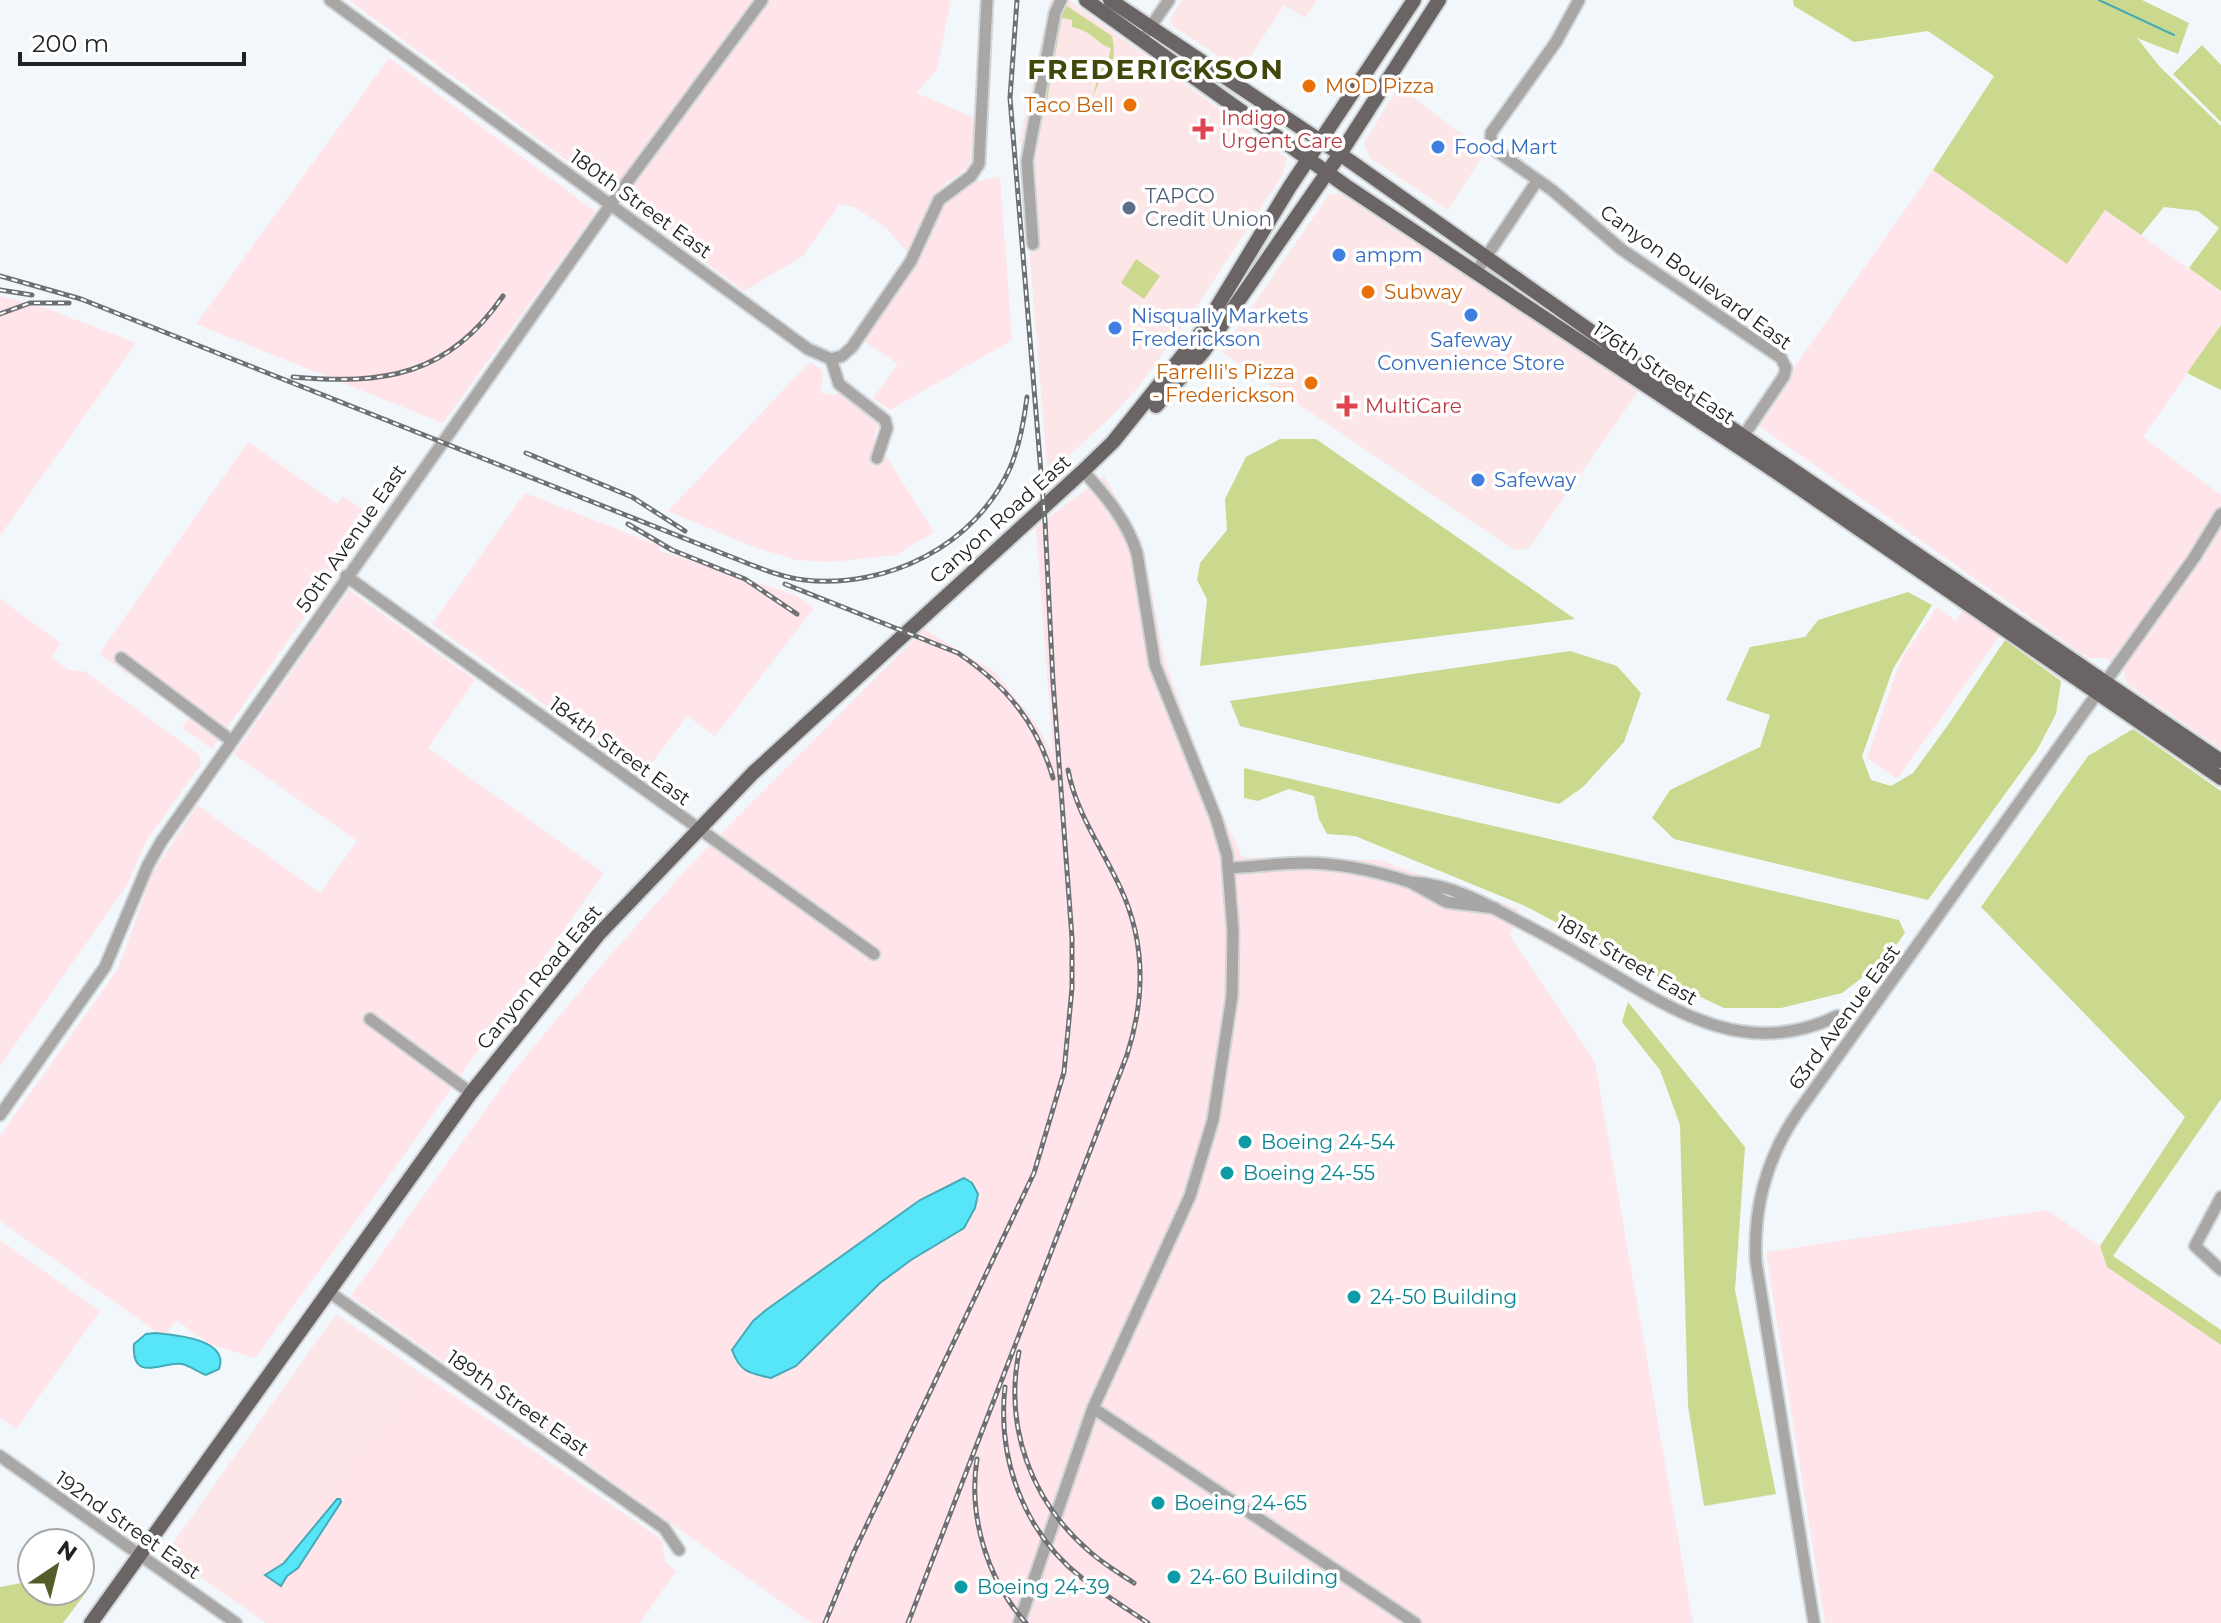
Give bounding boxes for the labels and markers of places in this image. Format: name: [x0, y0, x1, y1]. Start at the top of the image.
place label: MOD Pizza: [1325, 74, 1435, 98]
marker: MOD Pizza: [1300, 77, 1318, 95]
place label: Taco Bell: [1025, 93, 1114, 117]
marker: Taco Bell: [1121, 96, 1139, 114]
place label: Indigo Urgent Care: [1221, 106, 1343, 153]
marker: Indigo Urgent Care: [1192, 118, 1214, 140]
place label: Food Mart: [1454, 135, 1558, 159]
marker: Food Mart: [1429, 138, 1447, 156]
place label: TAPCO Credit Union: [1145, 184, 1272, 231]
marker: TAPCO Credit Union: [1120, 199, 1138, 217]
place label: ampm: [1355, 243, 1423, 267]
marker: ampm: [1330, 246, 1348, 264]
place label: Subway: [1384, 280, 1463, 304]
marker: Subway: [1359, 283, 1377, 301]
place label: Nisqually Markets Frederickson: [1131, 304, 1308, 351]
marker: Safeway Convenience Store: [1462, 306, 1480, 324]
marker: Nisqually Markets Frederickson: [1106, 319, 1124, 337]
place label: Safeway Convenience Store: [1377, 328, 1565, 375]
place label: Farrelli's Pizza - Frederickson: [1152, 360, 1295, 407]
marker: Farrelli's Pizza - Frederickson: [1302, 374, 1320, 392]
place label: MultiCare: [1365, 394, 1462, 418]
marker: MultiCare: [1336, 395, 1358, 417]
place label: Safeway: [1494, 468, 1576, 492]
marker: Safeway: [1469, 471, 1487, 489]
place label: Boeing 24-54: [1261, 1130, 1395, 1154]
marker: Boeing 24-54: [1236, 1133, 1254, 1151]
place label: Boeing 24-55: [1243, 1161, 1375, 1185]
marker: Boeing 24-55: [1218, 1164, 1236, 1182]
place label: 24-50 Building: [1370, 1285, 1517, 1309]
marker: 24-50 Building: [1345, 1288, 1363, 1306]
place label: Boeing 24-65: [1174, 1491, 1307, 1515]
marker: Boeing 24-65: [1149, 1494, 1167, 1512]
place label: 24-60 Building: [1190, 1565, 1338, 1589]
marker: 24-60 Building: [1165, 1568, 1183, 1586]
place label: Boeing 24-39: [977, 1575, 1110, 1599]
marker: Boeing 24-39: [952, 1578, 970, 1596]

